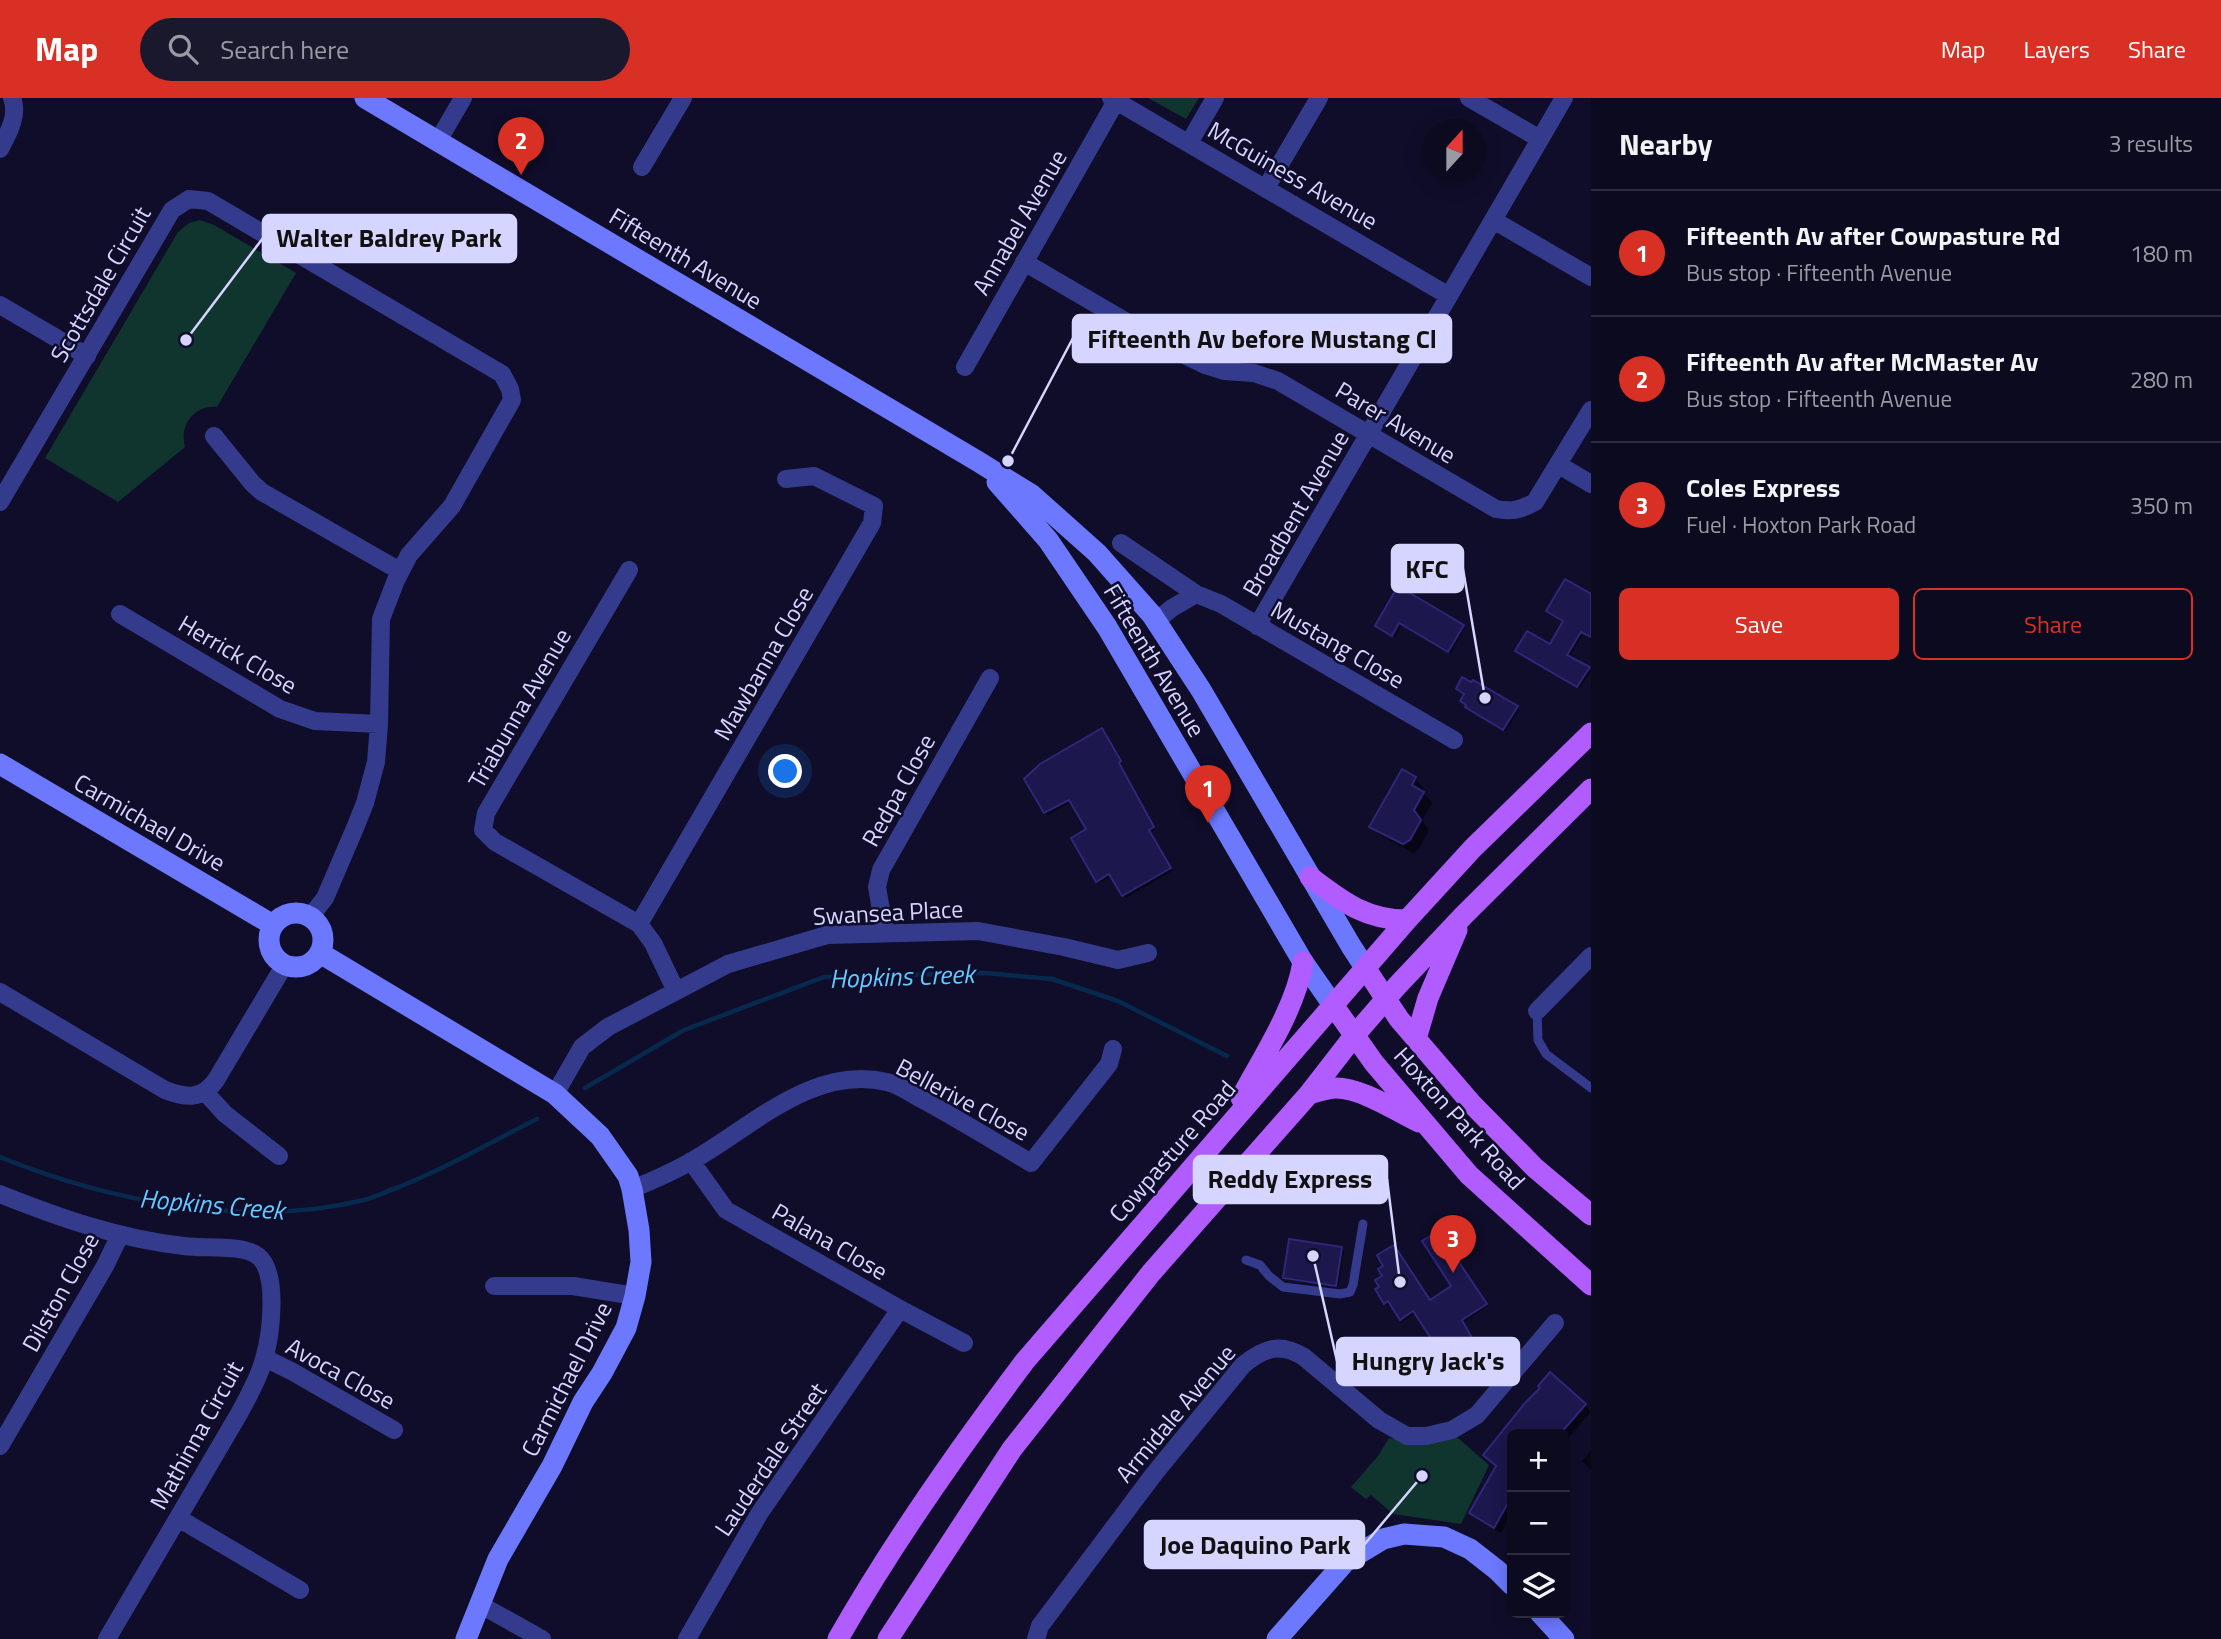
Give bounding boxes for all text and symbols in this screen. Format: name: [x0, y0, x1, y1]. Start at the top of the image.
search box: [140, 18, 630, 81]
text: Map: [35, 24, 98, 74]
icon: search: [164, 30, 202, 68]
text: Search here: [220, 30, 349, 69]
text: Map: [1941, 31, 1986, 67]
text: Layers: [2024, 31, 2090, 67]
text: Share: [2128, 31, 2186, 67]
street label: McGuiness Avenue: [1201, 112, 1385, 238]
pin: 2: [498, 117, 544, 175]
north arrow: [1423, 119, 1486, 182]
text: Nearby: [1619, 121, 1712, 167]
text: 3 results: [2109, 126, 2193, 161]
street label: Annabel Avenue: [963, 143, 1075, 301]
street label: Fifteenth Avenue: [603, 198, 769, 318]
street label: Scottsdale Circuit: [41, 199, 160, 369]
callout: Walter Baldrey Park: [263, 215, 516, 262]
text: Fifteenth Av after Cowpasture Rd: [1686, 216, 2061, 255]
text: Walter Baldrey Park: [276, 218, 502, 257]
text: 1: [1636, 236, 1648, 271]
text: 180 m: [2130, 236, 2193, 271]
text: Bus stop · Fifteenth Avenue: [1686, 255, 1952, 290]
callout: Fifteenth Av before Mustang Cl: [1073, 315, 1451, 362]
text: Fifteenth Av before Mustang Cl: [1087, 319, 1437, 358]
text: Fifteenth Av after McMaster Av: [1686, 342, 2038, 381]
text: 2: [1636, 362, 1648, 397]
text: 280 m: [2130, 362, 2193, 397]
street label: Parer Avenue: [1329, 372, 1463, 472]
text: Bus stop · Fifteenth Avenue: [1686, 381, 1952, 416]
street label: Broadbent Avenue: [1233, 423, 1357, 603]
text: Coles Express: [1686, 468, 1840, 507]
text: 3: [1636, 488, 1648, 523]
text: 350 m: [2130, 488, 2193, 523]
text: Fuel · Hoxton Park Road: [1686, 507, 1916, 542]
callout: KFC: [1392, 545, 1463, 592]
text: KFC: [1405, 549, 1449, 588]
street label: Fifteenth Avenue: [1095, 577, 1215, 743]
street label: Mawbanna Close: [704, 579, 822, 747]
button: Save: [1619, 588, 1899, 660]
button: Share: [1913, 588, 2193, 660]
street label: Mustang Close: [1264, 591, 1412, 697]
street label: Herrick Close: [172, 605, 304, 703]
street label: Triabunna Avenue: [458, 621, 580, 795]
street label: Redpa Close: [852, 727, 944, 853]
your location: [768, 754, 802, 788]
street label: Carmichael Drive: [68, 764, 232, 880]
pin: 1: [1185, 765, 1231, 823]
street label: Swansea Place: [812, 890, 964, 934]
water label: Hopkins Creek: [829, 954, 979, 998]
street label: Hoxton Park Road: [1386, 1038, 1534, 1198]
street label: Bellerive Close: [890, 1049, 1036, 1149]
street label: Cowpasture Road: [1100, 1072, 1244, 1230]
callout: Reddy Express: [1194, 1156, 1387, 1203]
text: Reddy Express: [1208, 1159, 1372, 1198]
water label: Hopkins Creek: [138, 1178, 289, 1230]
street label: Palana Close: [765, 1193, 895, 1289]
pin: 3: [1430, 1215, 1476, 1273]
street label: Dilston Close: [12, 1226, 108, 1358]
street label: Carmichael Drive: [511, 1295, 621, 1463]
street label: Avoca Close: [280, 1328, 402, 1418]
street label: Armidale Avenue: [1106, 1336, 1244, 1490]
callout: Hungry Jack's: [1337, 1338, 1519, 1385]
text: Hungry Jack's: [1351, 1341, 1505, 1380]
street label: Mathinna Circuit: [140, 1354, 252, 1516]
street label: Lauderdale Street: [705, 1374, 835, 1543]
map controls: [1507, 1429, 1570, 1618]
button: +: [1507, 1429, 1570, 1492]
button: −: [1507, 1492, 1570, 1555]
callout: Joe Daquino Park: [1145, 1521, 1364, 1568]
text: Joe Daquino Park: [1159, 1525, 1351, 1564]
button: layers: [1507, 1555, 1570, 1618]

